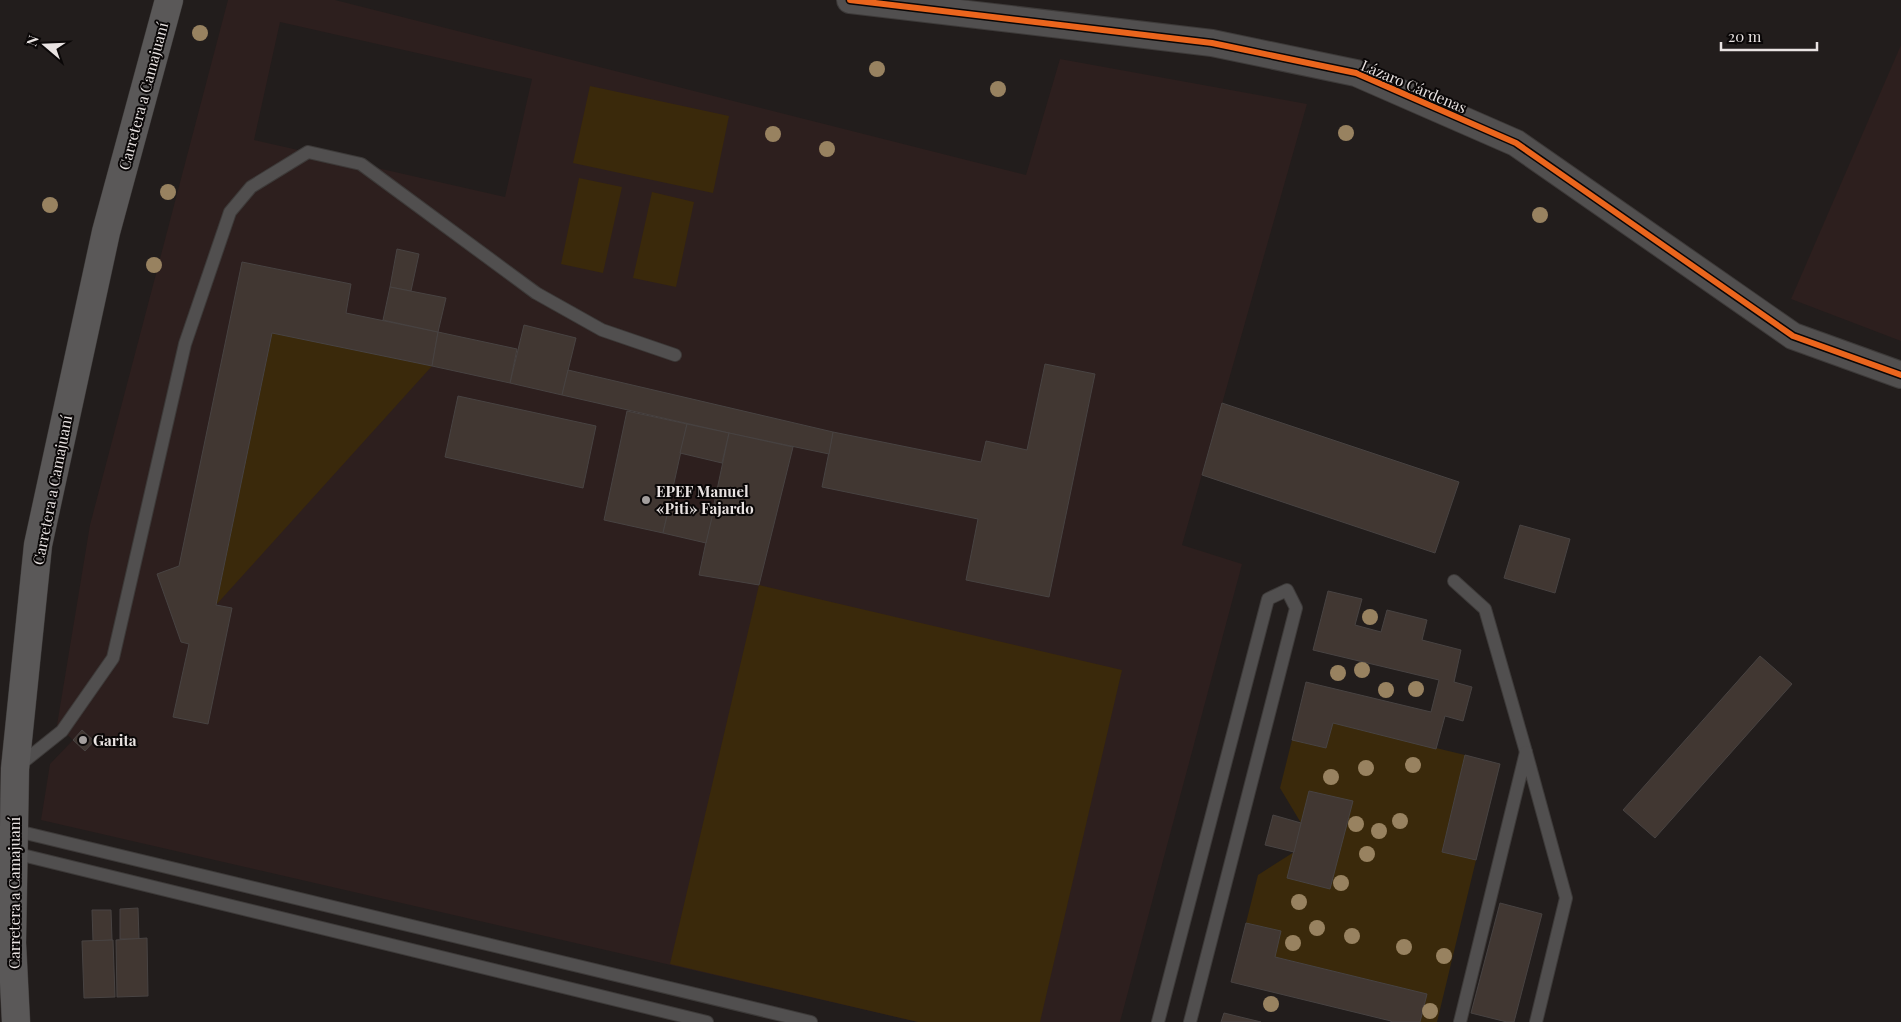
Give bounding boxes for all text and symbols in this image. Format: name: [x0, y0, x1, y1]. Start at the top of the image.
street label: Carretera a Camajuaní: [114, 19, 173, 172]
north arrow: [20, 20, 70, 70]
scale bar: [1721, 20, 1817, 52]
text: 20 m: [1728, 26, 1762, 46]
text: N: [22, 33, 43, 48]
street label: Lázaro Cárdenas: [1358, 55, 1470, 117]
street label: Carretera a Camajuaní: [28, 413, 76, 567]
place label: EPEF Manuel «Piti» Fajardo: [656, 481, 754, 518]
marker: EPEF Manuel «Piti» Fajardo: [640, 494, 652, 506]
place label: Garita: [93, 730, 137, 750]
marker: Garita: [77, 734, 89, 746]
street label: Carretera a Camajuaní: [4, 816, 24, 969]

